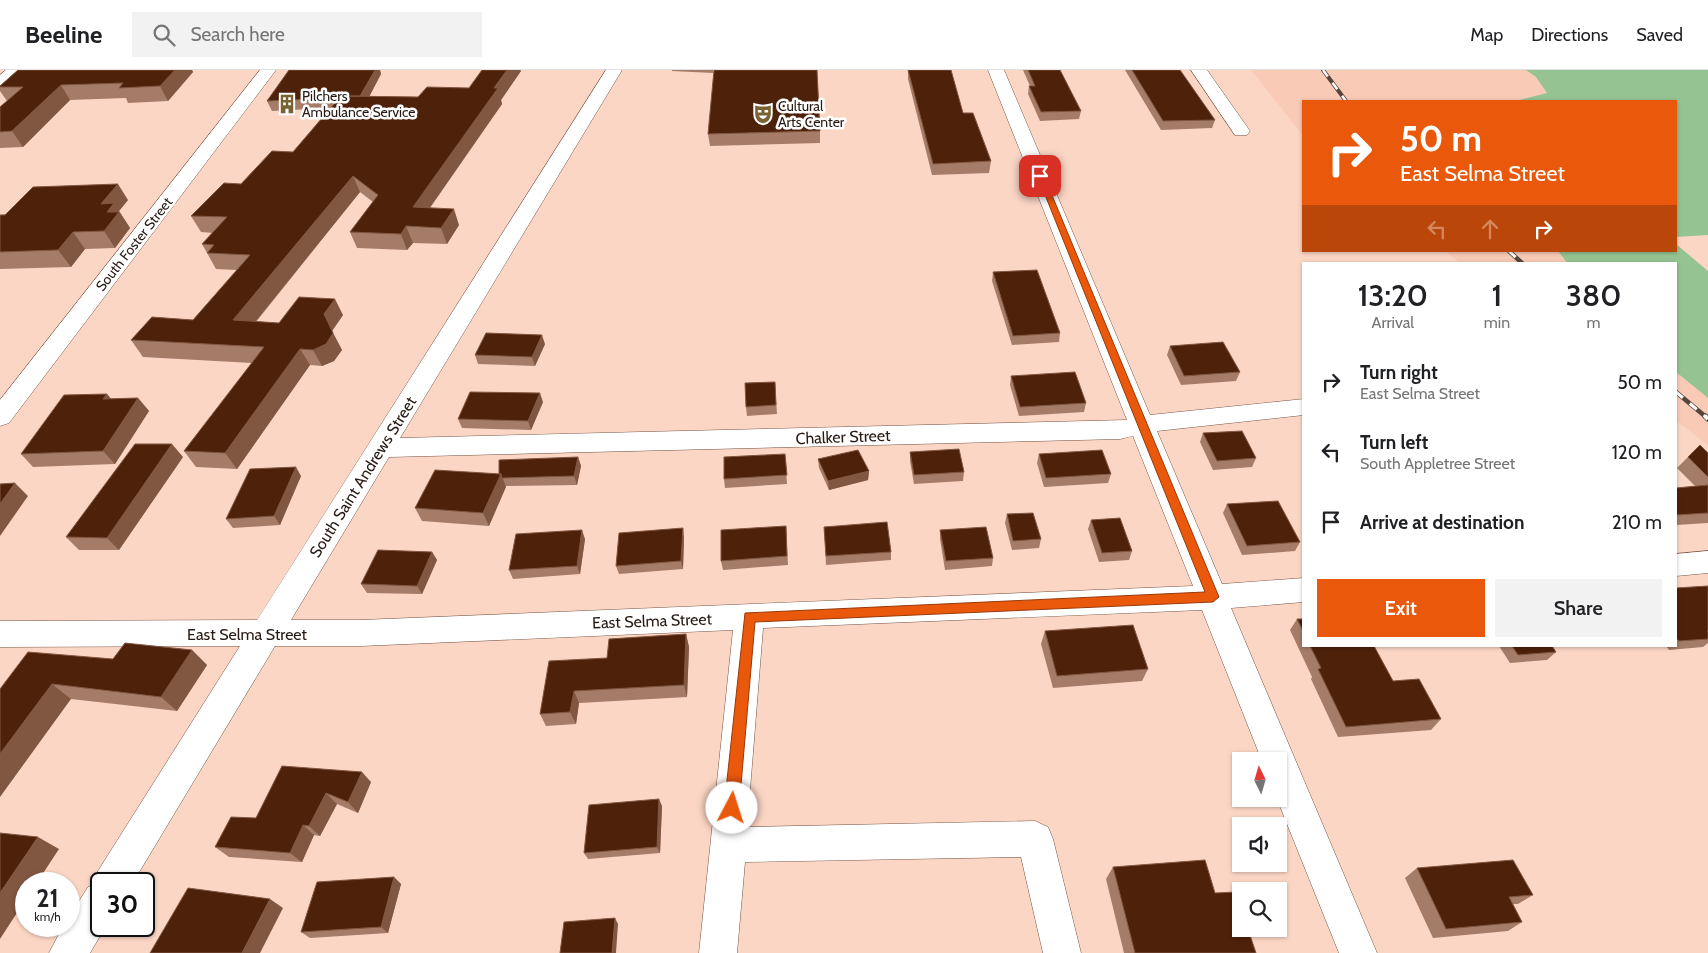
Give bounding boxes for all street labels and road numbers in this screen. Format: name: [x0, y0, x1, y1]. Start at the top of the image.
street label: South Foster Street: [92, 193, 176, 295]
street label: South Saint Andrews Street: [306, 393, 421, 561]
street label: Chalker Street: [795, 426, 891, 448]
street label: East Selma Street: [592, 609, 713, 633]
street label: East Selma Street: [187, 625, 308, 644]

